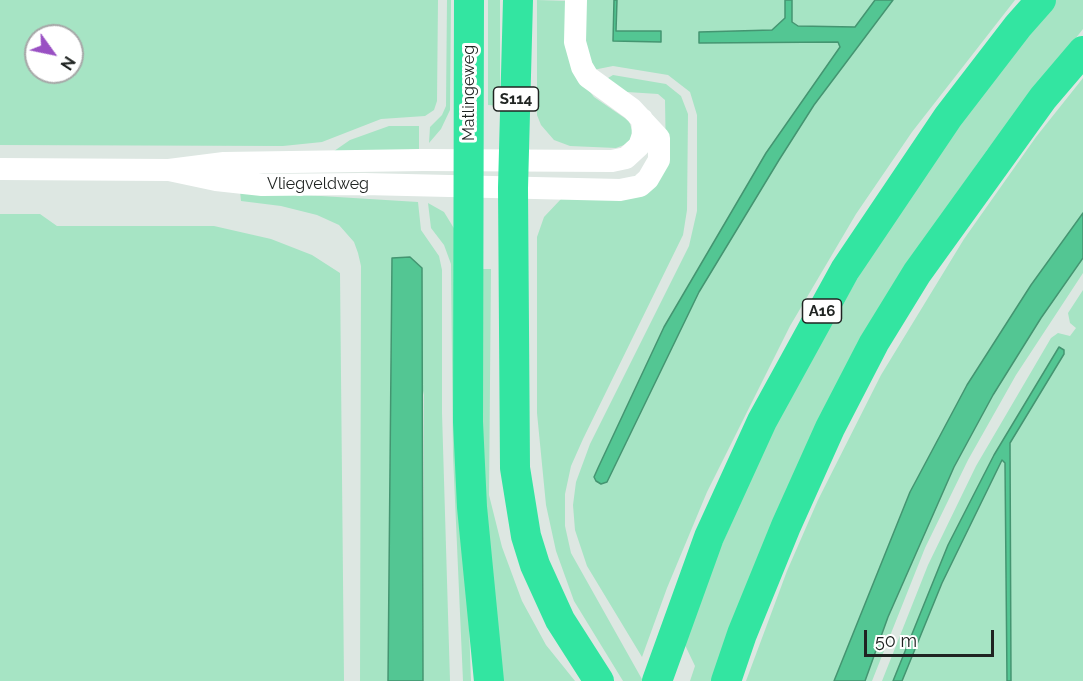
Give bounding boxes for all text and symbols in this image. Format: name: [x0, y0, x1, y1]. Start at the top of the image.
north arrow: [24, 24, 84, 84]
street label: Matlingeweg: [459, 45, 479, 141]
text: N: [57, 53, 79, 73]
road number: S114: [494, 87, 538, 111]
street label: Vliegveldweg: [267, 174, 369, 194]
road number: A16: [802, 299, 842, 323]
scale bar: [867, 618, 998, 656]
text: 50 m: [875, 630, 917, 651]

